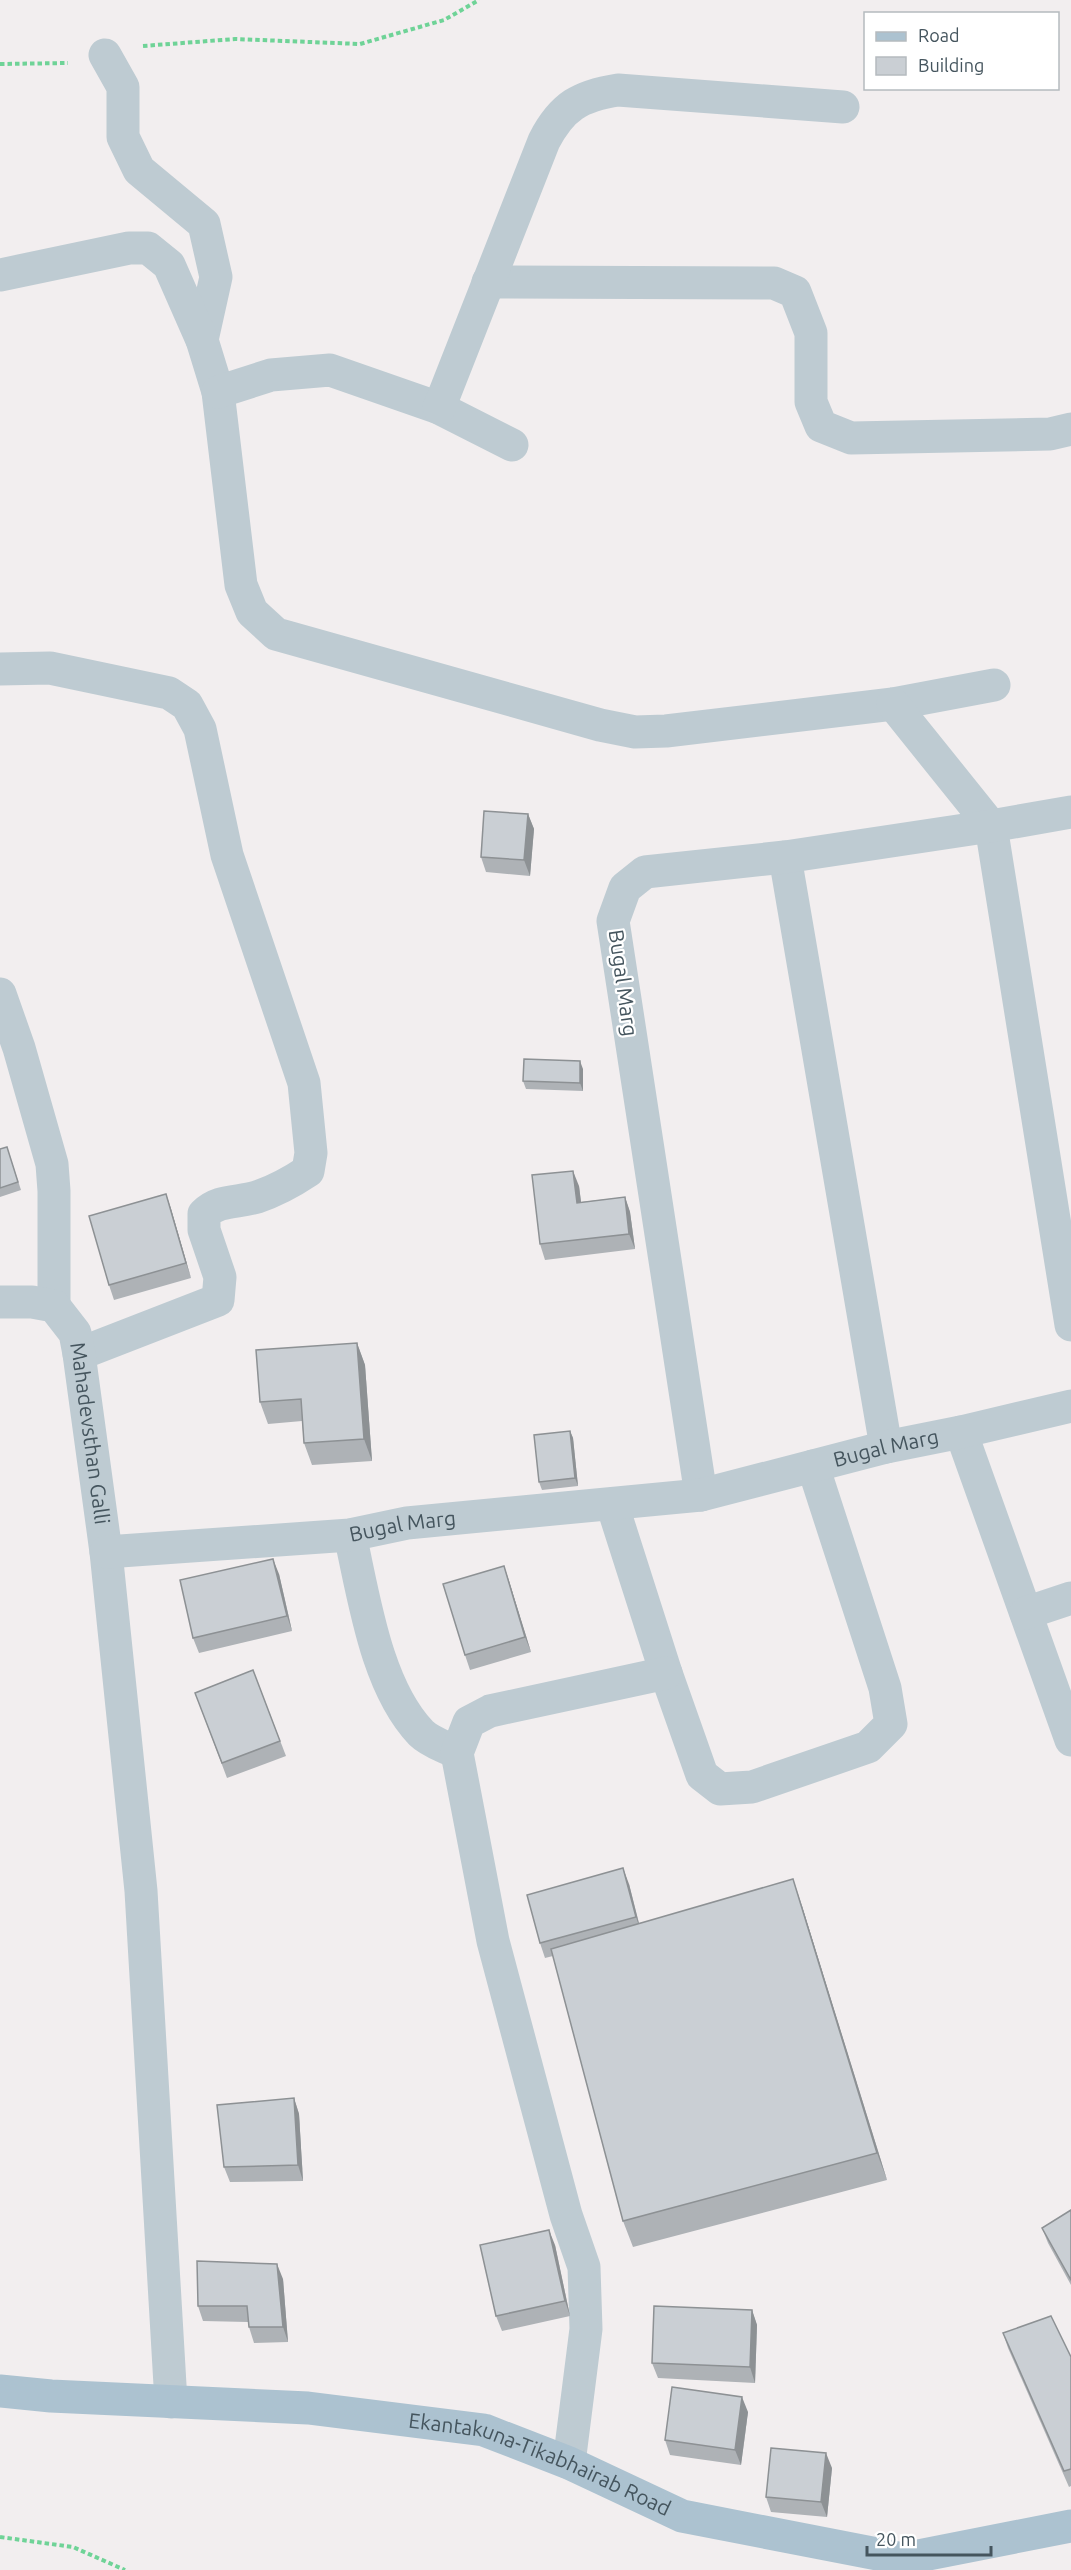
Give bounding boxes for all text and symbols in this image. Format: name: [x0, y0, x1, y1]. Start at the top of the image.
legend: [864, 12, 1059, 90]
text: Road: [918, 25, 960, 45]
text: Building: [918, 55, 984, 75]
street label: Bugal Marg: [605, 928, 643, 1038]
street label: Mahadevsthan Galli: [66, 1340, 115, 1526]
street label: Bugal Marg: [830, 1424, 941, 1471]
street label: Bugal Marg: [347, 1505, 457, 1546]
street label: Ekantakuna-Tikabhairab Road: [407, 2408, 675, 2520]
scale bar: [867, 2519, 992, 2557]
text: 20 m: [876, 2529, 916, 2549]

